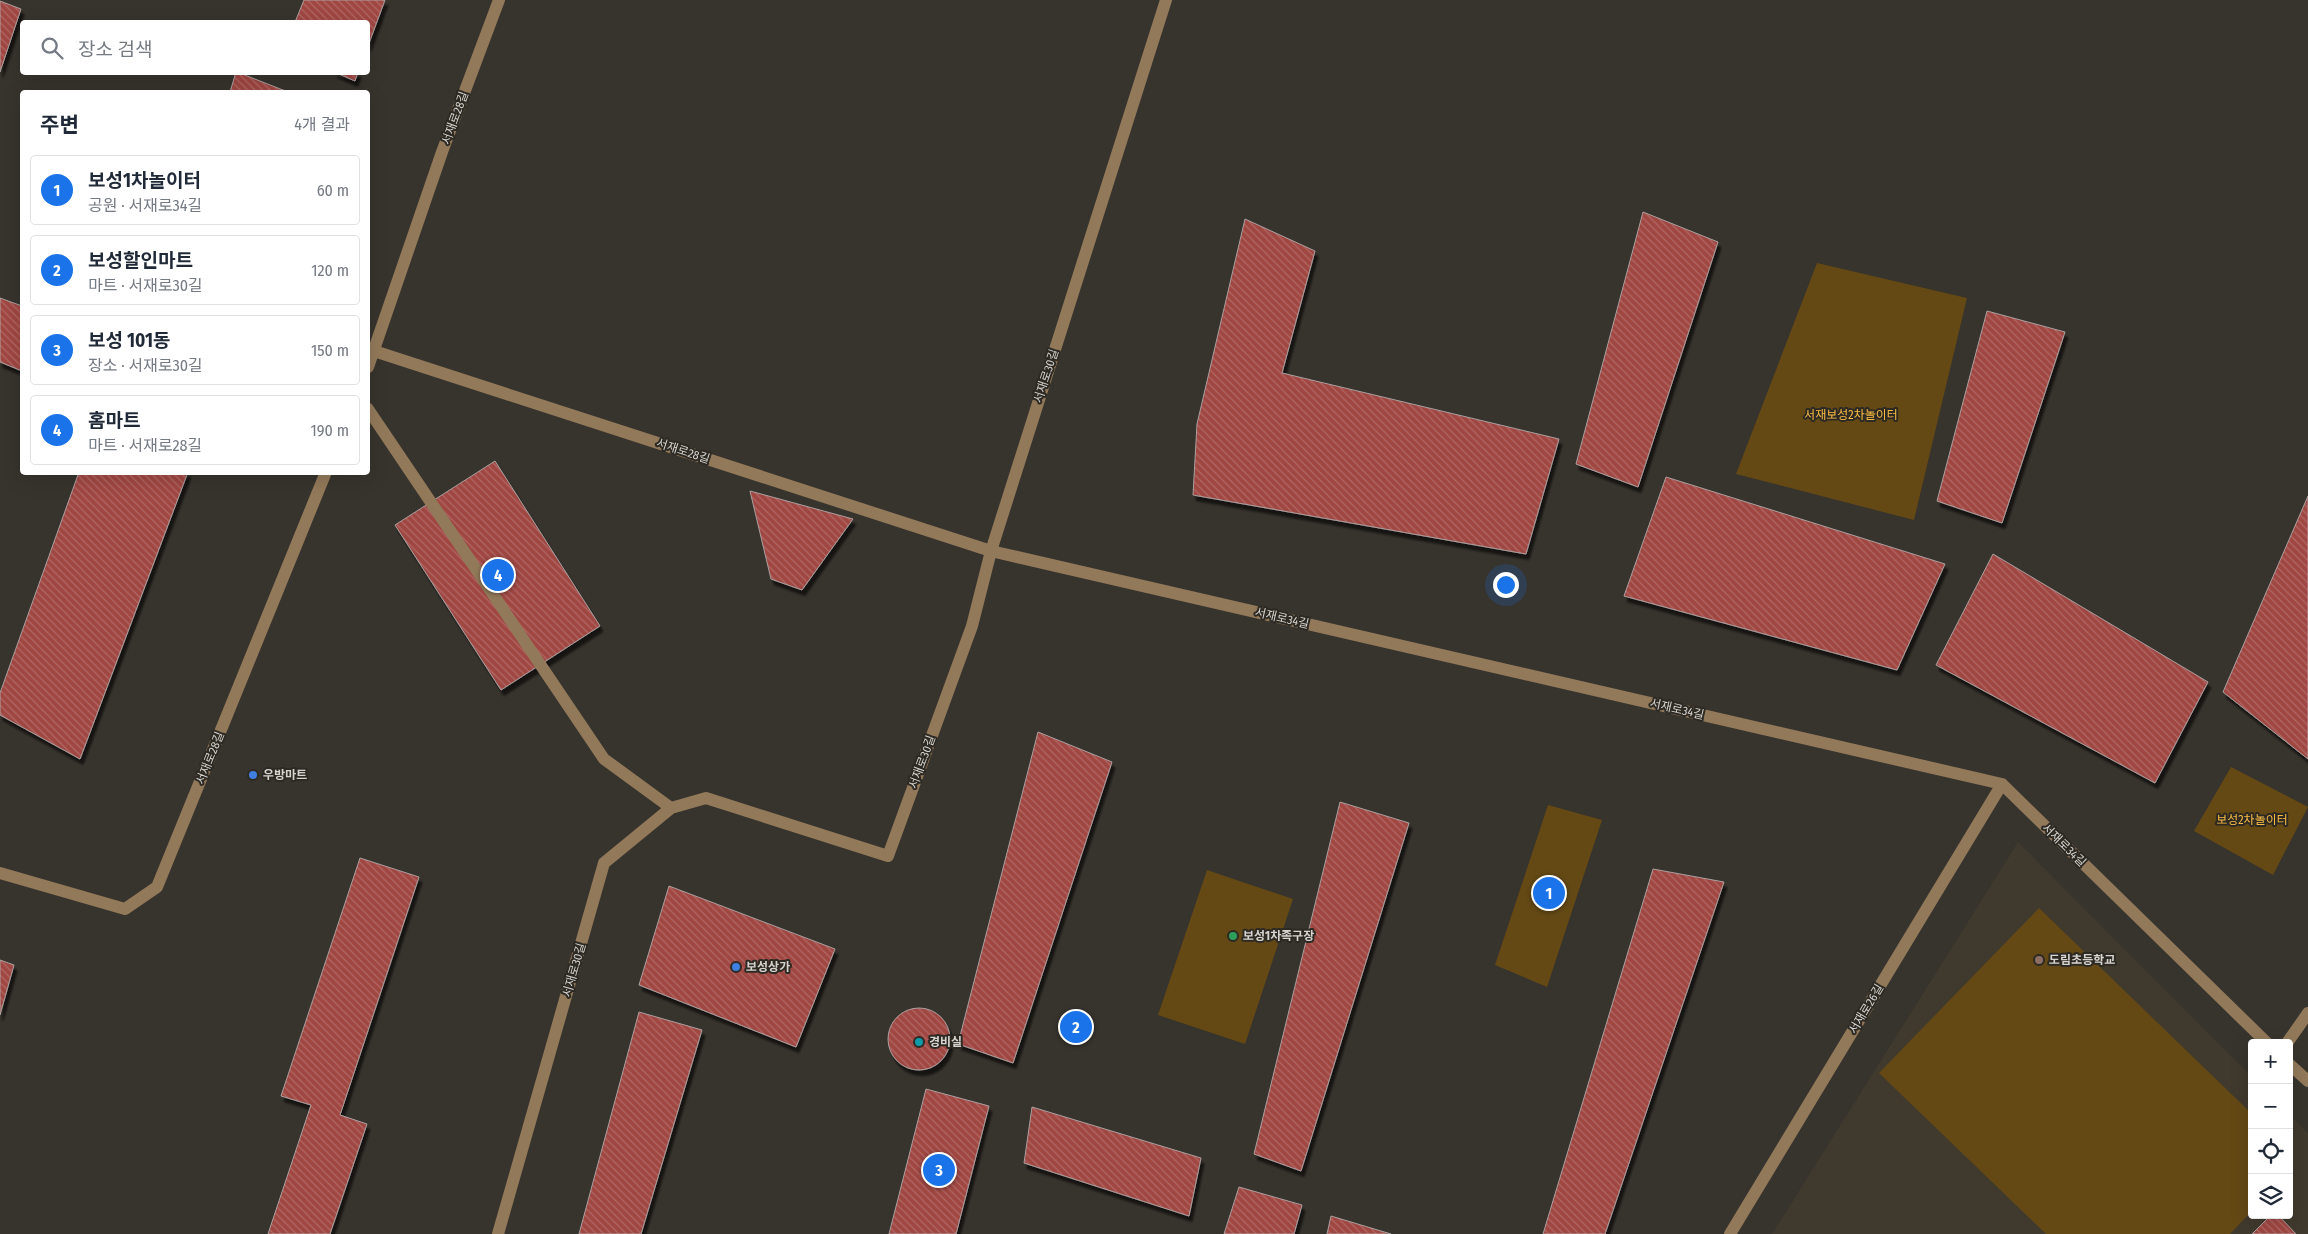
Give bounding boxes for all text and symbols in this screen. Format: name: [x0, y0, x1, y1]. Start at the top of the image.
search box: [20, 20, 370, 75]
icon: search: [38, 34, 66, 62]
text: 장소 검색: [78, 38, 152, 61]
street label: 서재로28길: [439, 90, 471, 146]
text: 주변: [40, 112, 79, 138]
text: 4개 결과: [294, 115, 350, 134]
text: 보성1차놀이터: [88, 169, 201, 192]
text: 1: [54, 181, 60, 200]
text: 60 m: [317, 181, 349, 200]
text: 공원 · 서재로34길: [88, 196, 202, 215]
text: 보성할인마트: [88, 249, 193, 272]
text: 2: [53, 261, 61, 280]
text: 120 m: [311, 261, 349, 280]
text: 마트 · 서재로30길: [88, 276, 203, 295]
text: 보성 101동: [88, 329, 170, 352]
text: 3: [53, 341, 61, 360]
text: 150 m: [311, 341, 349, 360]
street label: 서재로30길: [1031, 347, 1061, 405]
text: 장소 · 서재로30길: [88, 356, 203, 375]
park label: 서재보성2차놀이터: [1804, 408, 1898, 422]
text: 홈마트: [88, 409, 140, 432]
text: 4: [53, 421, 61, 440]
text: 190 m: [311, 421, 349, 440]
text: 마트 · 서재로28길: [88, 436, 202, 455]
street label: 서재로28길: [654, 436, 712, 466]
pin: 4: [482, 556, 514, 594]
your location: [1493, 572, 1519, 598]
street label: 서재로34길: [1253, 605, 1311, 631]
street label: 서재로34길: [1648, 696, 1706, 722]
street label: 서재로28길: [193, 730, 227, 786]
street label: 서재로30길: [906, 733, 938, 791]
place label: 우방마트: [263, 768, 307, 782]
marker: 우방마트: [247, 769, 259, 781]
park label: 보성2차놀이터: [2216, 813, 2288, 827]
street label: 서재로34길: [2039, 821, 2089, 869]
pin: 1: [1533, 874, 1565, 912]
place label: 보성1차족구장: [1243, 929, 1314, 943]
marker: 보성1차족구장: [1227, 930, 1239, 942]
street label: 서재로30길: [560, 941, 588, 999]
place label: 도림초등학교: [2049, 953, 2115, 967]
marker: 도림초등학교: [2033, 954, 2045, 966]
place label: 보성상가: [746, 960, 790, 974]
marker: 보성상가: [730, 961, 742, 973]
street label: 서재로26길: [1846, 982, 1886, 1036]
pin: 2: [1060, 1008, 1092, 1046]
place label: 경비실: [929, 1035, 962, 1049]
marker: 경비실: [913, 1036, 925, 1048]
map controls: [2248, 1039, 2293, 1219]
button: +: [2248, 1039, 2293, 1084]
button: −: [2248, 1084, 2293, 1129]
button: locate: [2248, 1129, 2293, 1174]
pin: 3: [923, 1151, 955, 1189]
button: layers: [2248, 1174, 2293, 1219]

